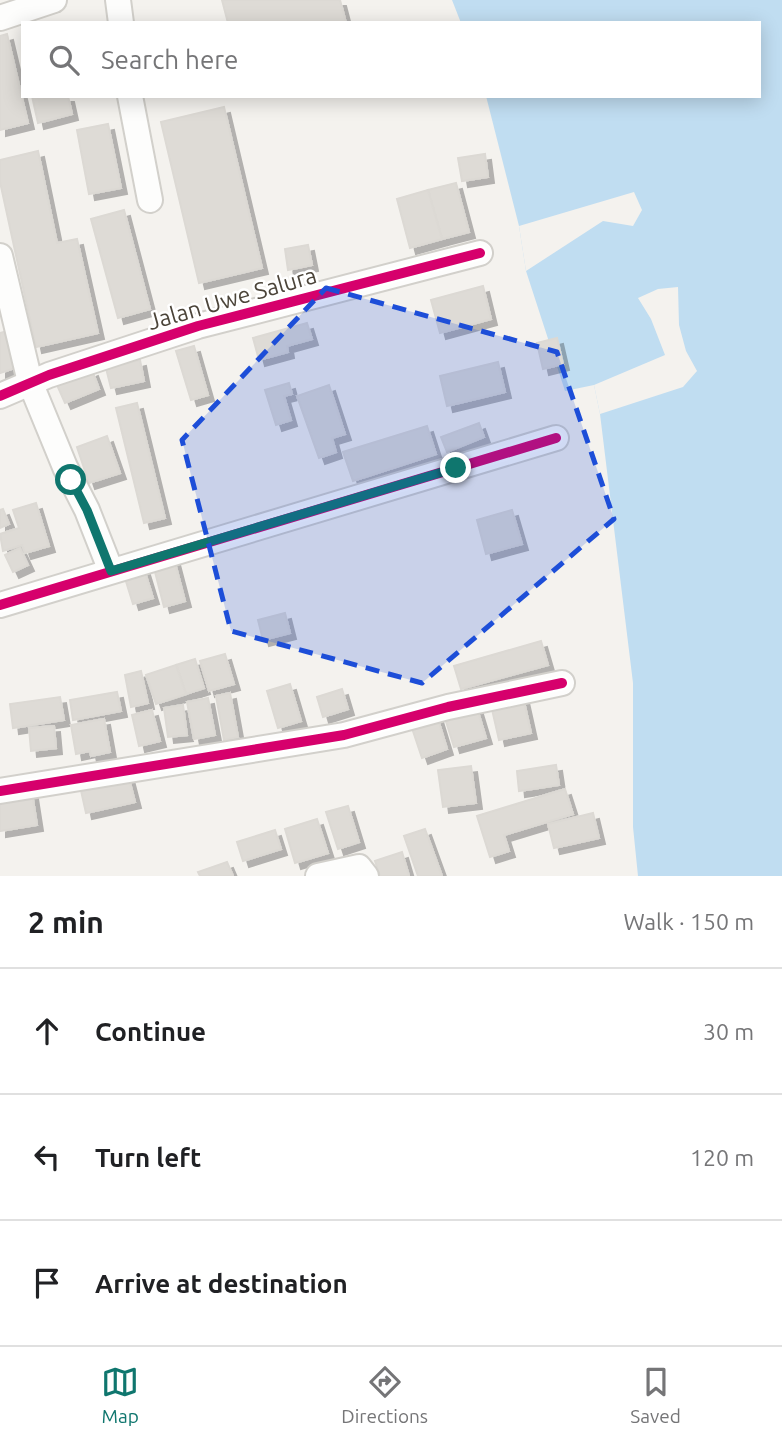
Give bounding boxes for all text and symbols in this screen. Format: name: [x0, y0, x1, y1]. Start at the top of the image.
search box: [21, 21, 761, 98]
icon: search: [45, 41, 83, 79]
text: Search here: [101, 45, 238, 74]
street label: Jalan Uwe Salura: [145, 262, 319, 334]
route end: [440, 452, 471, 483]
route start: [55, 464, 86, 495]
text: 2 min: [28, 905, 104, 939]
text: Walk · 150 m: [623, 909, 754, 934]
icon: ahead: [28, 1012, 66, 1050]
text: Continue: [95, 1017, 206, 1046]
text: 30 m: [703, 1019, 754, 1044]
icon: left: [28, 1138, 66, 1176]
text: Turn left: [95, 1143, 201, 1172]
text: 120 m: [690, 1145, 754, 1170]
icon: arrive: [28, 1264, 66, 1302]
text: Arrive at destination: [95, 1269, 348, 1298]
tab: Map: [101, 1363, 139, 1427]
tab: Directions: [341, 1363, 428, 1427]
tab: Saved: [630, 1363, 681, 1427]

